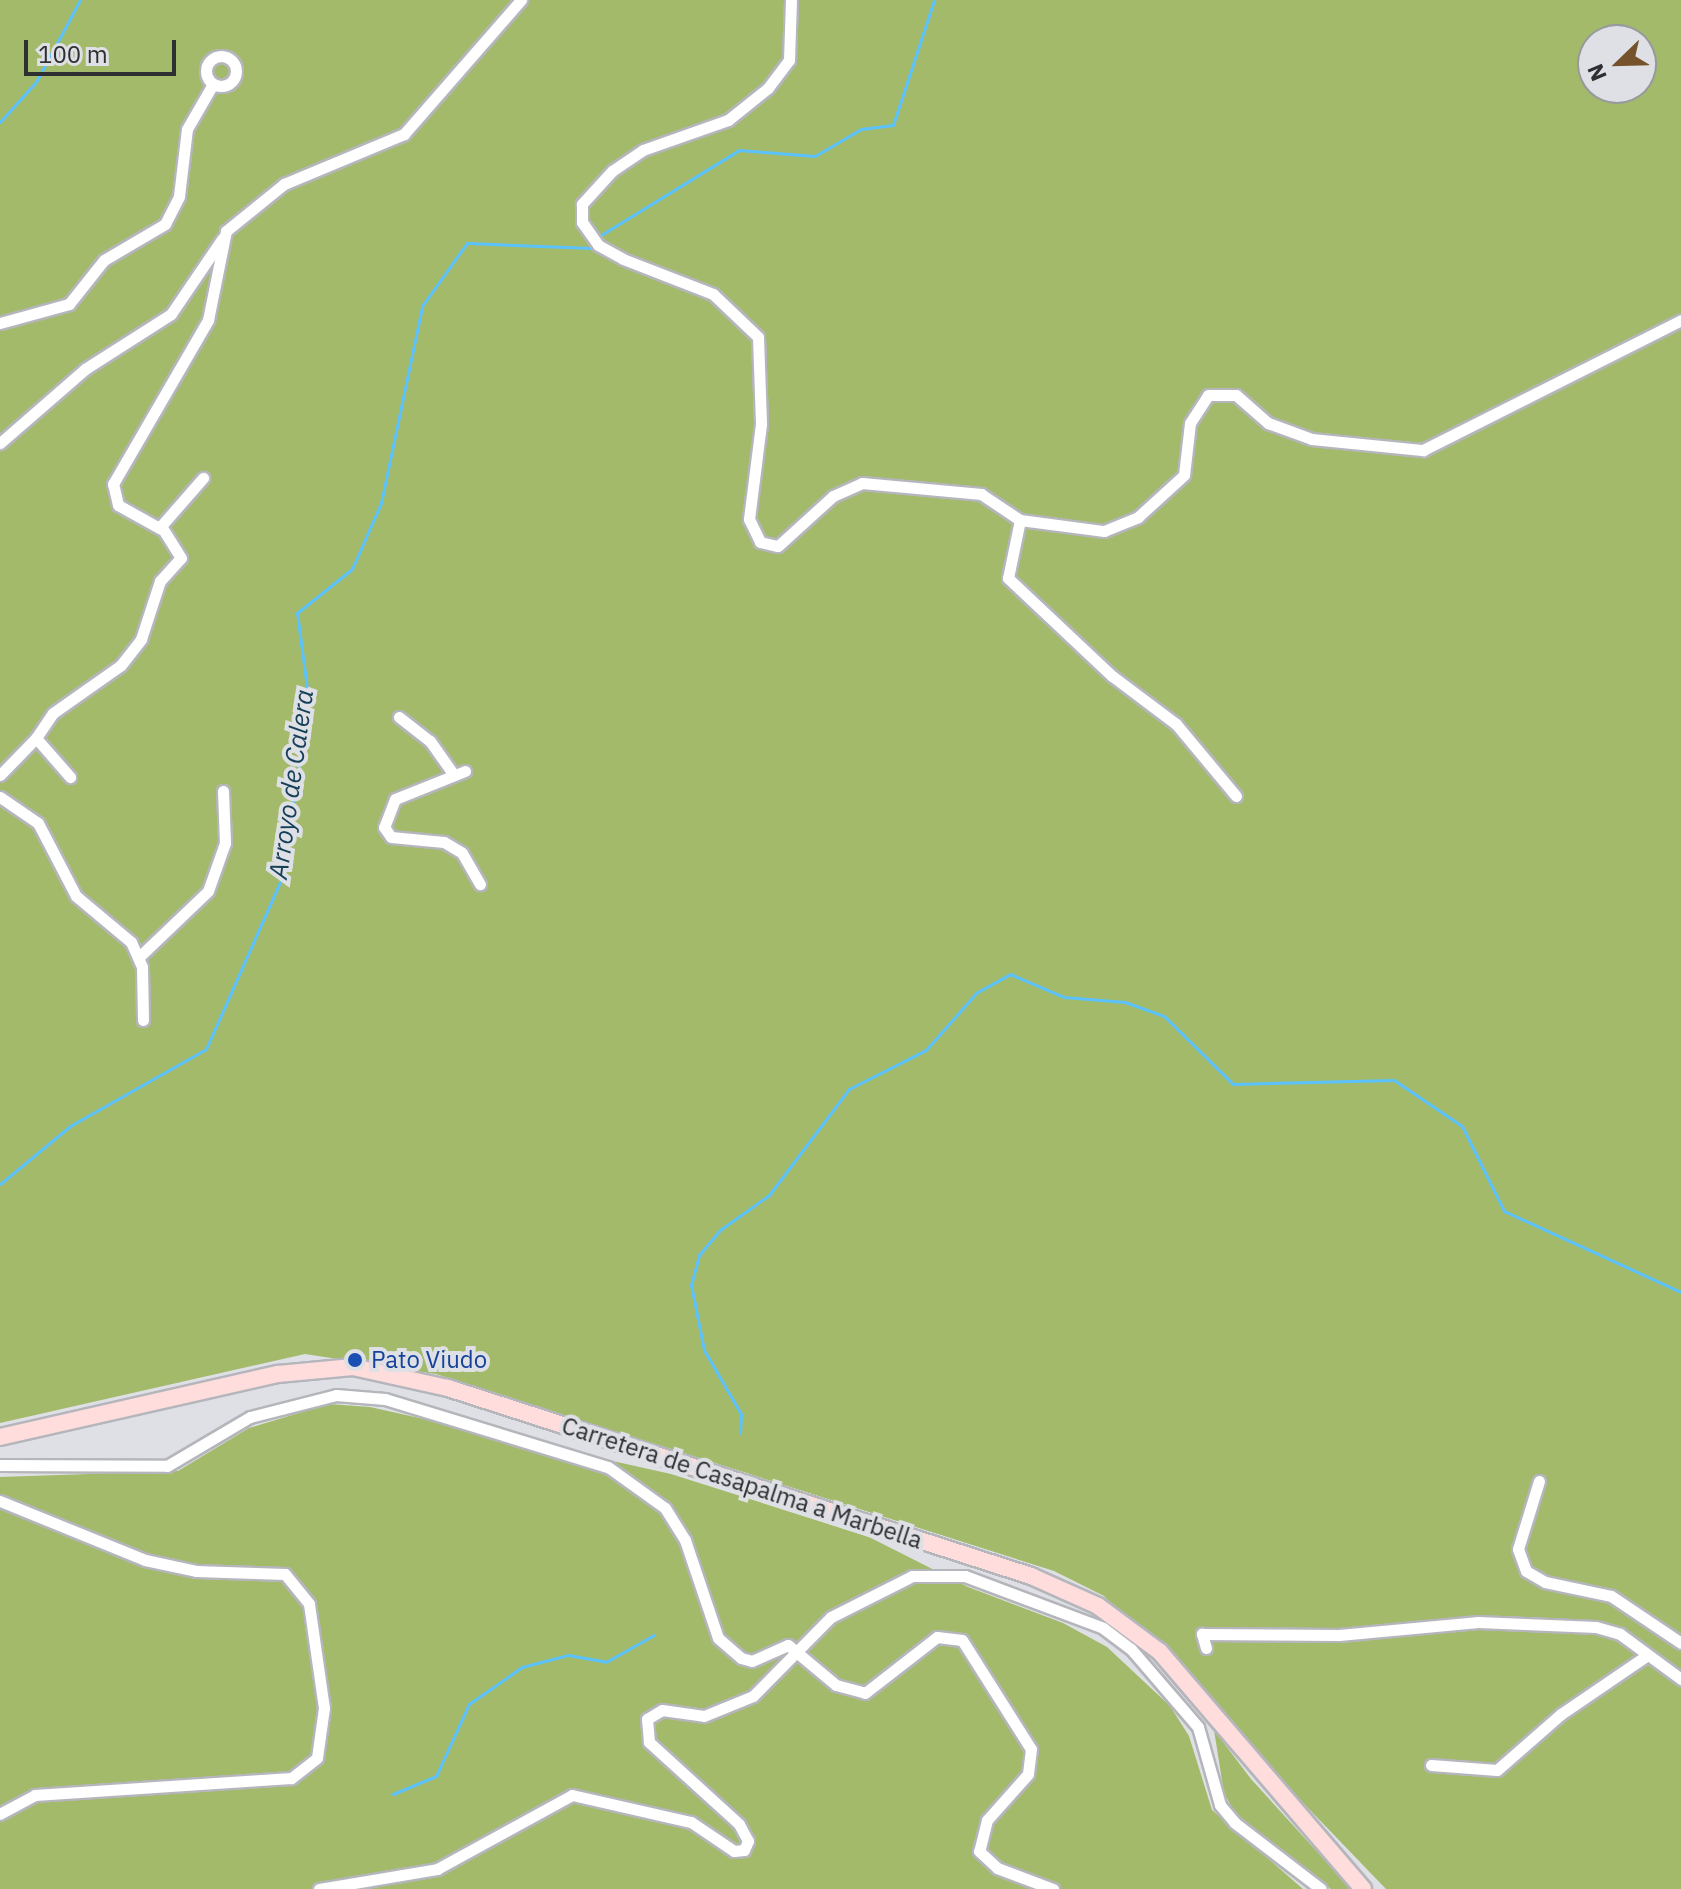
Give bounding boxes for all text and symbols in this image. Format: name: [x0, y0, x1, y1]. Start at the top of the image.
scale bar: [28, 24, 180, 74]
north arrow: [1577, 24, 1657, 104]
text: 100 m: [38, 38, 108, 70]
text: N: [1580, 60, 1613, 86]
water label: Arroyo de Calera: [262, 687, 320, 881]
place label: Pato Viudo: [371, 1346, 487, 1374]
marker: Pato Viudo: [346, 1351, 364, 1369]
street label: Carretera de Casapalma a Marbella: [558, 1411, 926, 1555]

